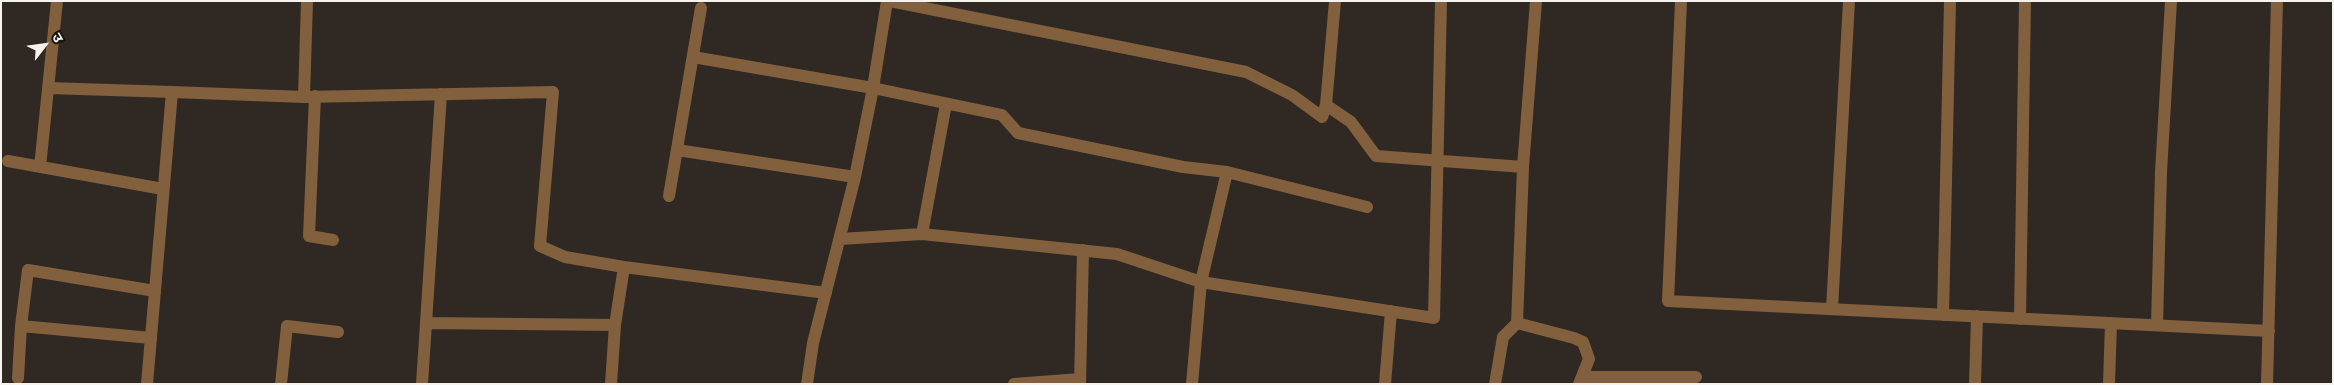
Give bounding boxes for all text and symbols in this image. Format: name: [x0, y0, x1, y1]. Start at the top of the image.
north arrow: [20, 20, 70, 70]
text: उ: [48, 29, 69, 46]

